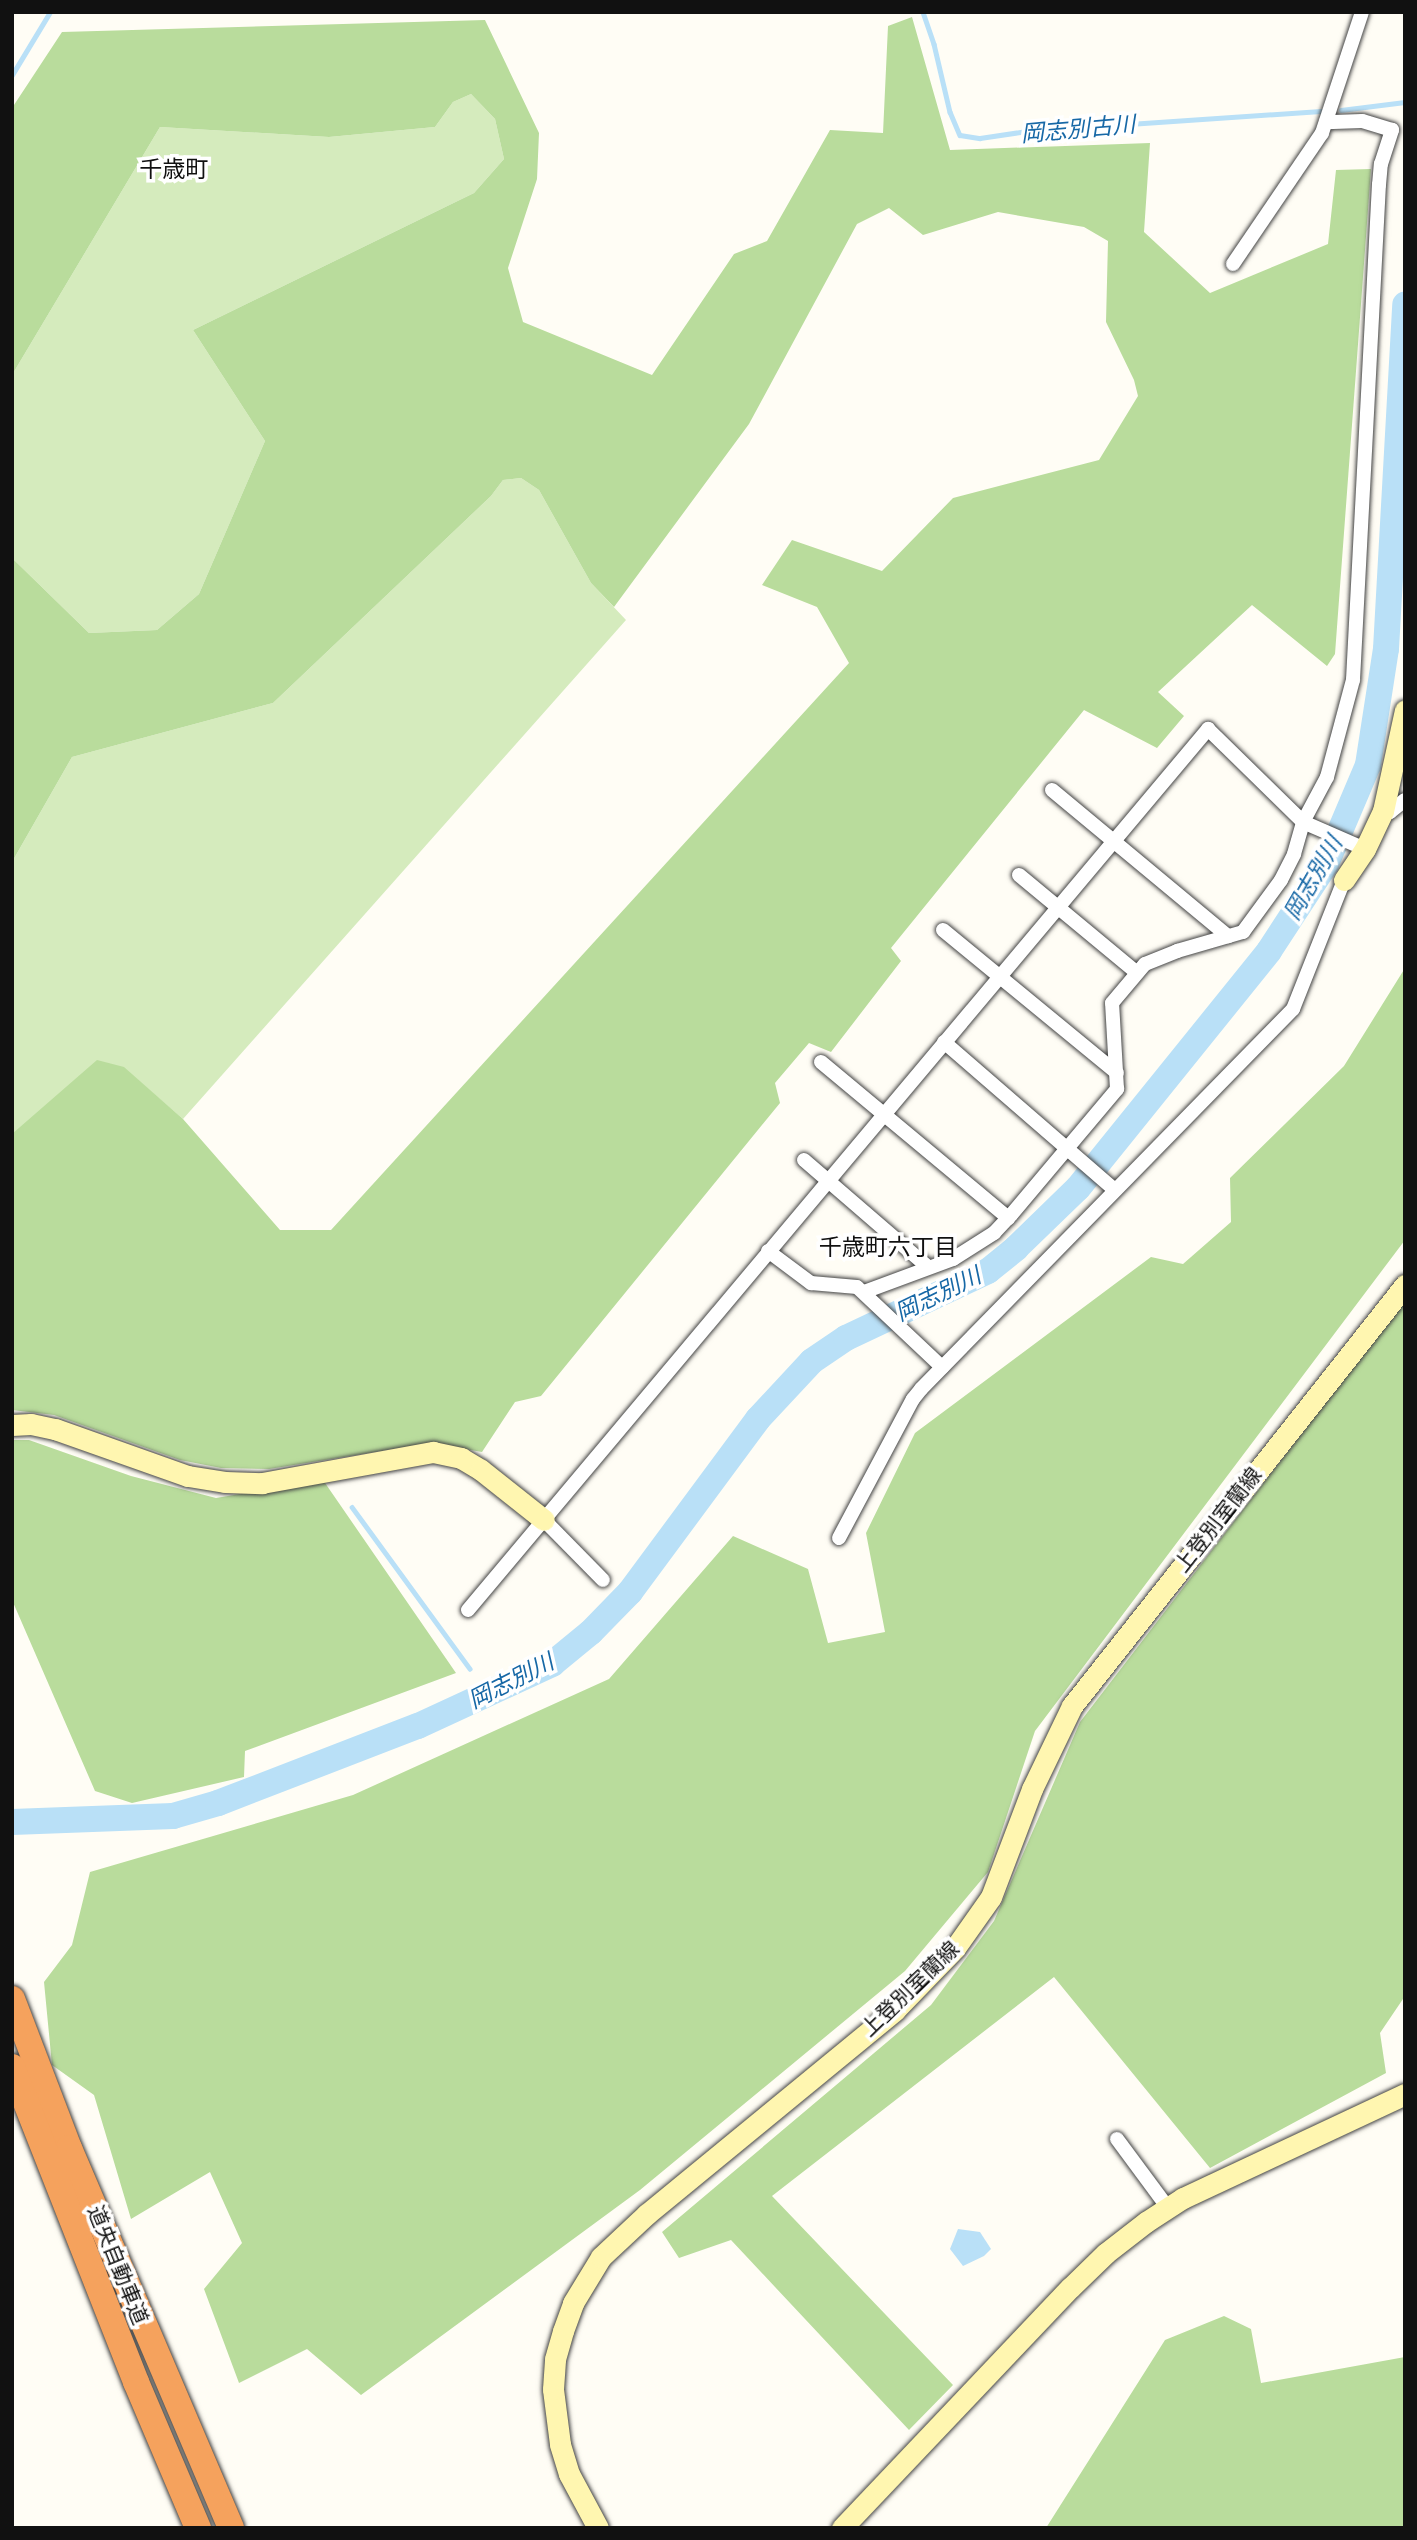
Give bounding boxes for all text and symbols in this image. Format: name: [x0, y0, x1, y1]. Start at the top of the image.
water label: 岡志別古川: [1020, 110, 1136, 148]
district label: 千歳町: [140, 155, 208, 183]
water label: 岡志別川: [1278, 831, 1348, 925]
district label: 千歳町六丁目: [819, 1233, 957, 1261]
water label: 岡志別川: [891, 1261, 985, 1327]
street label: 上登別室蘭線: [1169, 1463, 1267, 1577]
water label: 岡志別川: [464, 1648, 558, 1714]
street label: 上登別室蘭線: [856, 1936, 964, 2042]
street label: 道央自動車道: [83, 2202, 153, 2328]

